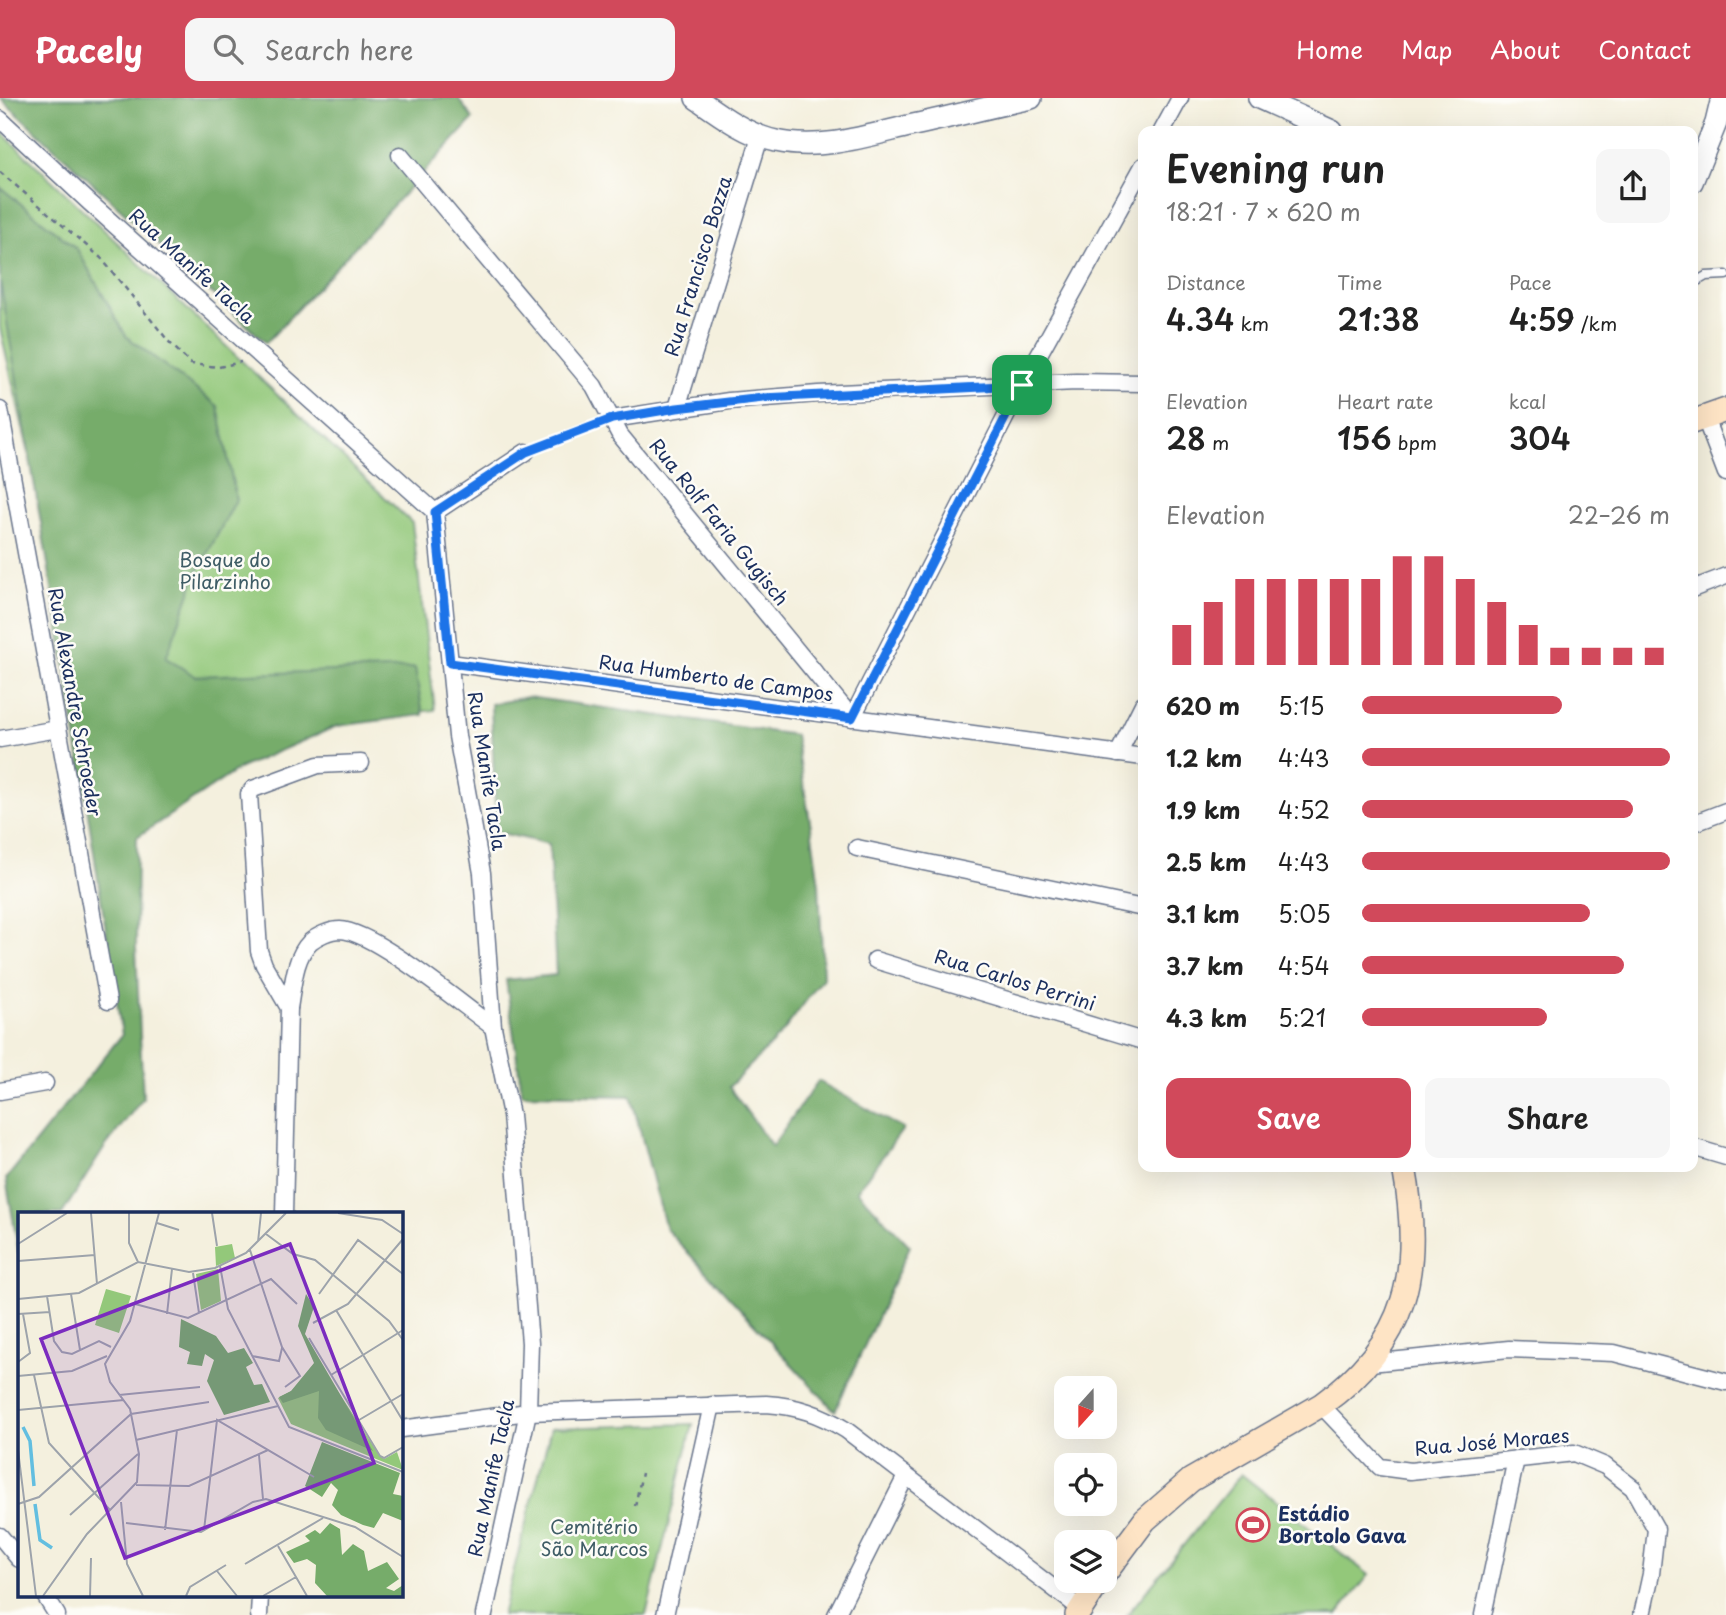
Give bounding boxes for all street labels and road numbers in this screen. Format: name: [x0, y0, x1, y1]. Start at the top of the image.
street label: Rua Francisco Bozza: [656, 172, 738, 359]
street label: Rua Manife Tacla: [124, 201, 262, 330]
street label: Rua Rolf Faria Gugisch: [644, 432, 796, 611]
street label: Rua Alexandre Schroeder: [42, 585, 110, 819]
street label: Rua Humberto de Campos: [597, 647, 835, 707]
street label: Rua Manife Tacla: [462, 689, 514, 853]
street label: Rua Carlos Perrini: [931, 941, 1099, 1017]
street label: Rua Manife Tacla: [460, 1396, 520, 1559]
street label: Rua José Moraes: [1413, 1420, 1570, 1462]

